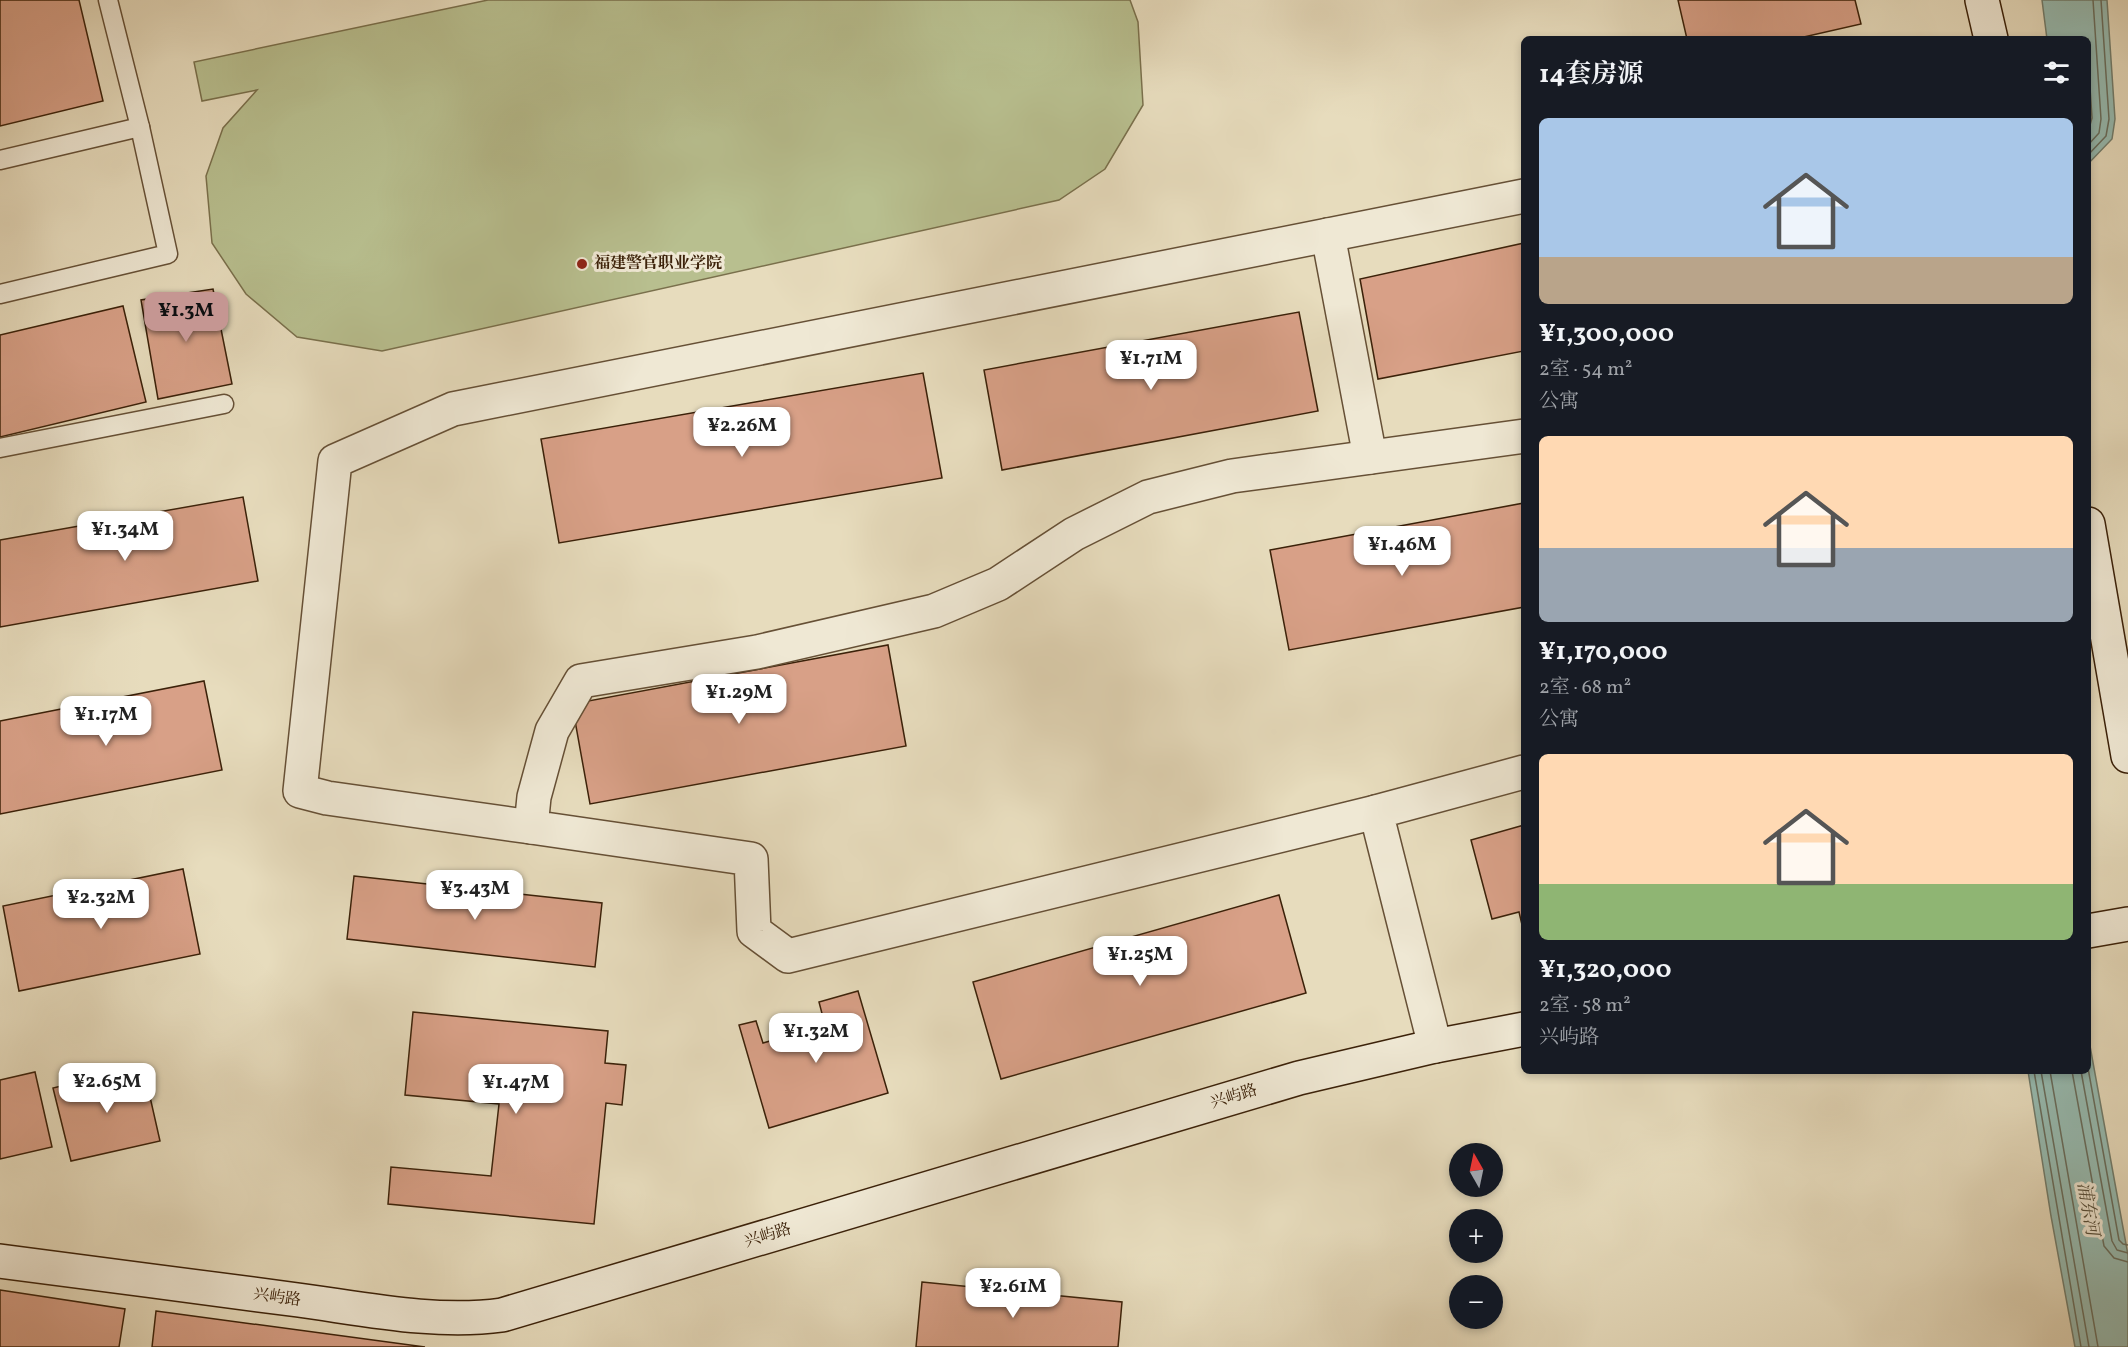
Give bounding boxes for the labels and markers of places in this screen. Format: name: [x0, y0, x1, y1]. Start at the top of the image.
place label: 福建警官职业学院: [594, 253, 722, 275]
marker: 福建警官职业学院: [575, 257, 589, 271]
pin: ¥1.3M: [144, 292, 228, 343]
pin: ¥1.71M: [1102, 340, 1200, 391]
pin: ¥2.26M: [693, 407, 791, 458]
pin: ¥1.34M: [76, 511, 174, 562]
pin: ¥1.46M: [1353, 526, 1451, 577]
pin: ¥1.29M: [690, 674, 788, 725]
pin: ¥1.17M: [57, 696, 155, 747]
pin: ¥3.43M: [426, 870, 524, 921]
pin: ¥2.32M: [52, 879, 150, 930]
pin: ¥1.25M: [1091, 936, 1189, 987]
pin: ¥1.32M: [767, 1013, 865, 1064]
pin: ¥2.65M: [58, 1063, 156, 1114]
pin: ¥1.47M: [467, 1064, 565, 1115]
pin: ¥2.61M: [964, 1268, 1062, 1319]

